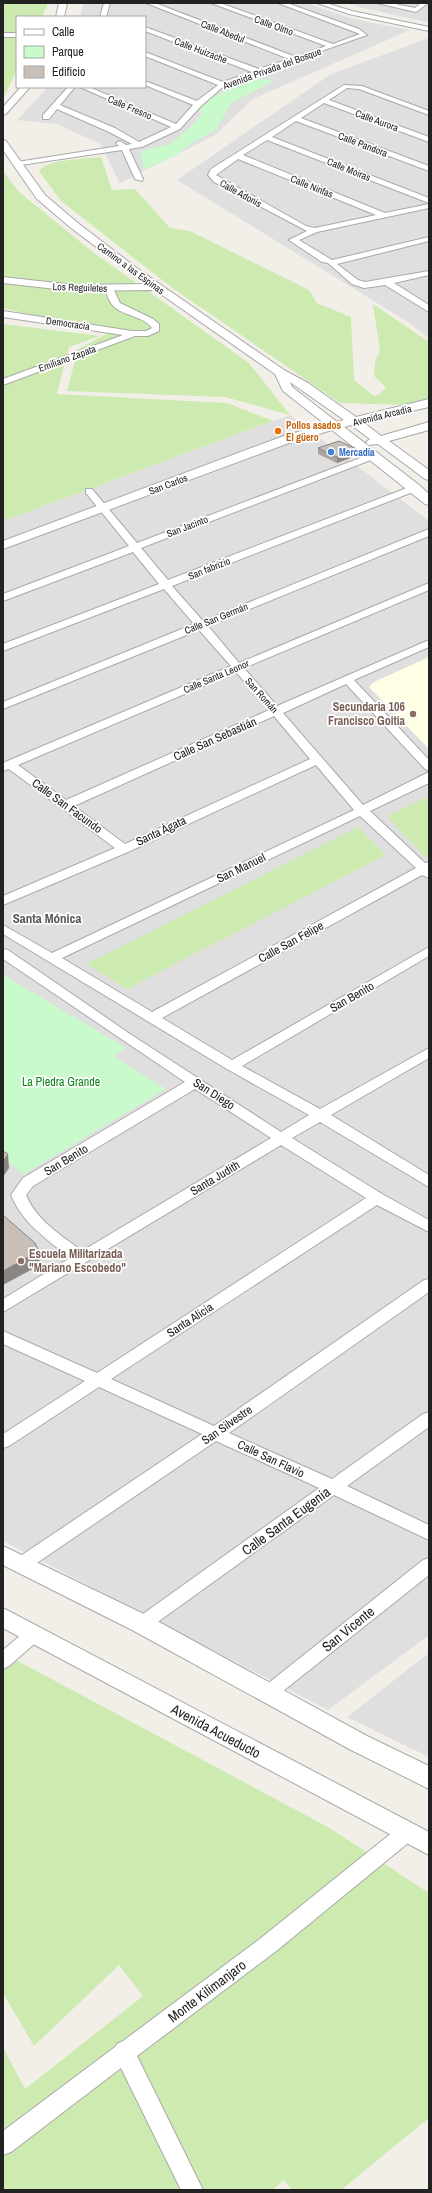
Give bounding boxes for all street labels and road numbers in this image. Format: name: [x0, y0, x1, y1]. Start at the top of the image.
street label: Calle Olmo: [253, 12, 296, 39]
street label: Calle Abedul: [199, 17, 247, 46]
street label: Calle Huizache: [173, 34, 230, 67]
street label: Avenida Privada del Bosque: [220, 44, 324, 93]
street label: Calle Fresno: [106, 92, 154, 123]
street label: Calle Aurora: [353, 107, 401, 134]
street label: Calle Pandora: [336, 129, 390, 160]
street label: Calle Moiras: [325, 155, 373, 184]
street label: Calle Ninfas: [289, 172, 335, 201]
street label: Calle Adonis: [217, 177, 264, 210]
street label: Camino a las Espinas: [94, 240, 167, 297]
street label: Los Reguiletes: [52, 280, 108, 295]
street label: Democracia: [45, 314, 91, 333]
street label: Emiliano Zapata: [37, 342, 98, 375]
street label: Avenida Arcadia: [350, 402, 413, 429]
street label: San Carlos: [147, 471, 189, 498]
street label: San Jacinto: [165, 512, 210, 540]
street label: San fabrizio: [186, 554, 233, 583]
street label: Calle San Germán: [182, 600, 250, 637]
street label: Calle Santa Leonor: [181, 657, 251, 696]
street label: San Román: [242, 675, 281, 716]
street label: Calle San Sebastián: [171, 713, 259, 765]
street label: Calle San Facundo: [29, 775, 105, 837]
street label: Santa Ágata: [133, 812, 189, 850]
street label: San Manuel: [214, 849, 268, 887]
street label: Calle San Felipe: [256, 917, 326, 967]
street label: San Benito: [327, 978, 377, 1016]
street label: San Diego: [190, 1075, 238, 1113]
street label: San Benito: [41, 1141, 91, 1179]
street label: Santa Judith: [187, 1157, 243, 1199]
street label: Santa Alicia: [164, 1299, 217, 1341]
street label: San Silvestre: [198, 1402, 256, 1448]
street label: Calle San Flavio: [235, 1436, 307, 1482]
street label: Calle Santa Eugenia: [238, 1482, 334, 1559]
street label: San Vicente: [318, 1602, 378, 1656]
street label: Avenida Acueducto: [167, 1699, 264, 1762]
street label: Monte Kilimanjaro: [164, 1956, 250, 2026]

